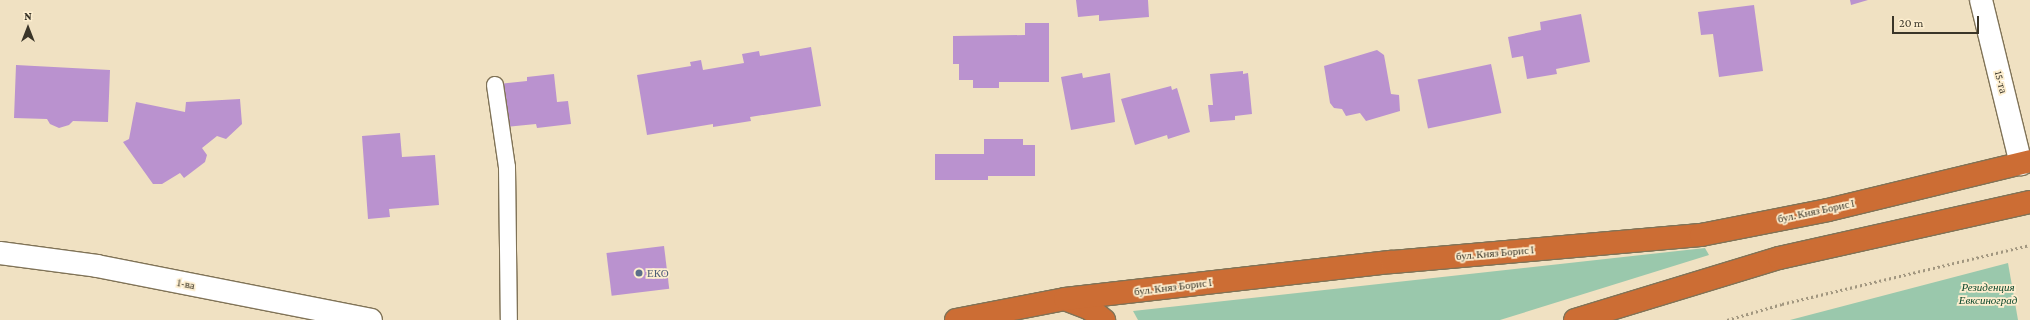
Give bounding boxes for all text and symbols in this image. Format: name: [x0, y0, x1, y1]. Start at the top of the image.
north arrow: [8, 8, 48, 48]
scale bar: [1894, 8, 1981, 34]
text: N: [24, 10, 32, 22]
text: 20 m: [1899, 16, 1923, 30]
street label: 15-та: [1992, 69, 2010, 95]
street label: бул. Княз Борис I: [1776, 196, 1856, 226]
street label: бул. Княз Борис I: [1455, 243, 1535, 263]
place label: ЕКО: [647, 266, 669, 280]
marker: ЕКО: [634, 268, 644, 278]
street label: 1-ва: [176, 276, 196, 292]
street label: бул. Княз Борис I: [1133, 276, 1213, 298]
park label: Резиденция Евксиноград: [1959, 281, 2017, 307]

